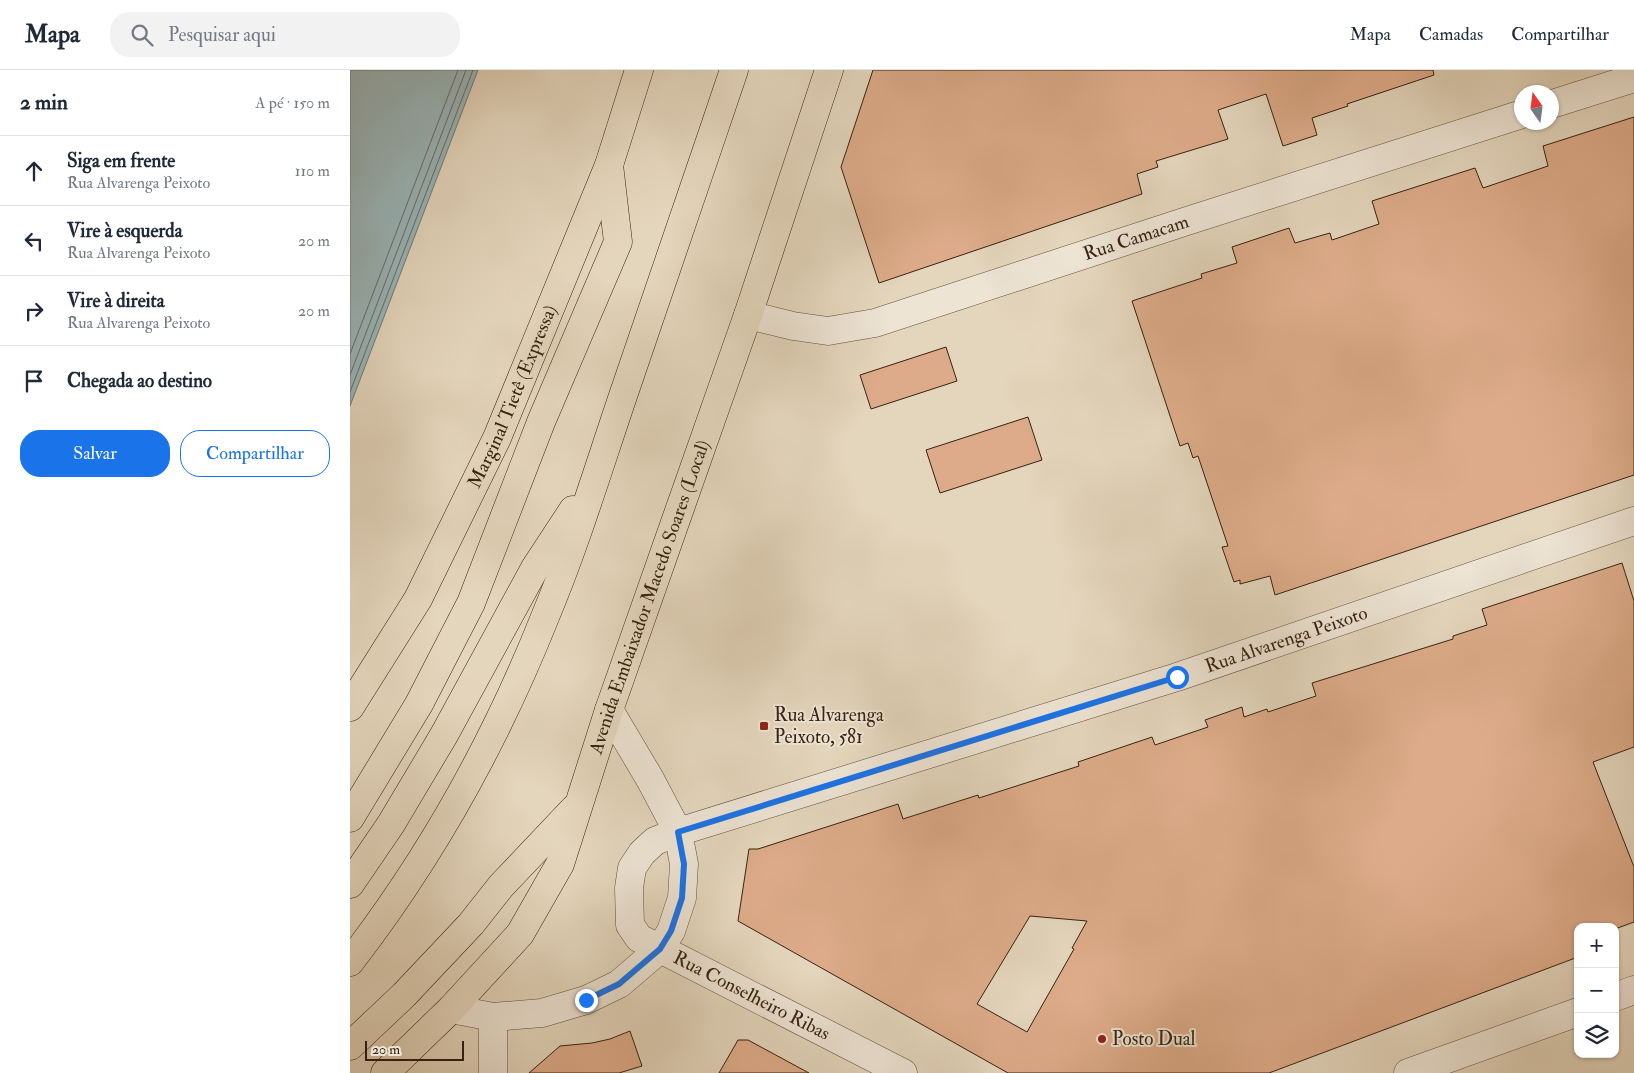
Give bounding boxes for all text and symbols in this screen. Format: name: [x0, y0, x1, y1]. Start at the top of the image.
search box: [110, 12, 460, 57]
text: Mapa: [25, 19, 80, 50]
icon: search: [128, 21, 156, 49]
text: Pesquisar aqui: [168, 23, 276, 47]
text: Mapa: [1350, 23, 1391, 46]
text: Camadas: [1419, 23, 1483, 46]
text: Compartilhar: [1511, 23, 1609, 46]
north arrow: [1514, 85, 1559, 130]
text: 2 min: [20, 89, 68, 116]
text: A pé · 150 m: [255, 93, 330, 113]
text: Siga em frente: [67, 149, 175, 173]
icon: ahead: [20, 157, 48, 185]
text: 110 m: [295, 161, 330, 181]
text: Rua Alvarenga Peixoto: [67, 173, 210, 193]
street label: Rua Camacam: [1080, 209, 1192, 266]
text: Vire à esquerda: [67, 219, 182, 243]
icon: left: [20, 227, 48, 255]
text: 20 m: [298, 231, 330, 251]
text: Rua Alvarenga Peixoto: [67, 243, 210, 263]
text: Vire à direita: [67, 289, 164, 313]
icon: right: [20, 297, 48, 325]
text: 20 m: [298, 301, 330, 321]
street label: Marginal Tietê (Expressa): [462, 302, 562, 492]
text: Rua Alvarenga Peixoto: [67, 313, 210, 333]
icon: arrive: [20, 367, 48, 395]
text: Chegada ao destino: [67, 369, 212, 393]
button: Salvar: [20, 430, 170, 477]
button: Compartilhar: [180, 430, 330, 477]
street label: Avenida Embaixador Macedo Soares (Local): [583, 437, 715, 758]
street label: Rua Alvarenga Peixoto: [1202, 601, 1371, 679]
route start: [1166, 666, 1189, 689]
place label: Rua Alvarenga Peixoto, 581: [774, 703, 884, 749]
marker: Rua Alvarenga Peixoto, 581: [758, 720, 770, 732]
map controls: [1574, 923, 1619, 1058]
button: +: [1574, 923, 1619, 968]
street label: Rua Conselheiro Ribas: [669, 946, 834, 1046]
button: −: [1574, 968, 1619, 1013]
route end: [575, 989, 598, 1012]
button: layers: [1574, 1013, 1619, 1058]
place label: Posto Dual: [1112, 1027, 1196, 1051]
marker: Posto Dual: [1096, 1033, 1108, 1045]
scale bar: [365, 1038, 464, 1061]
text: 20 m: [372, 1041, 400, 1058]

